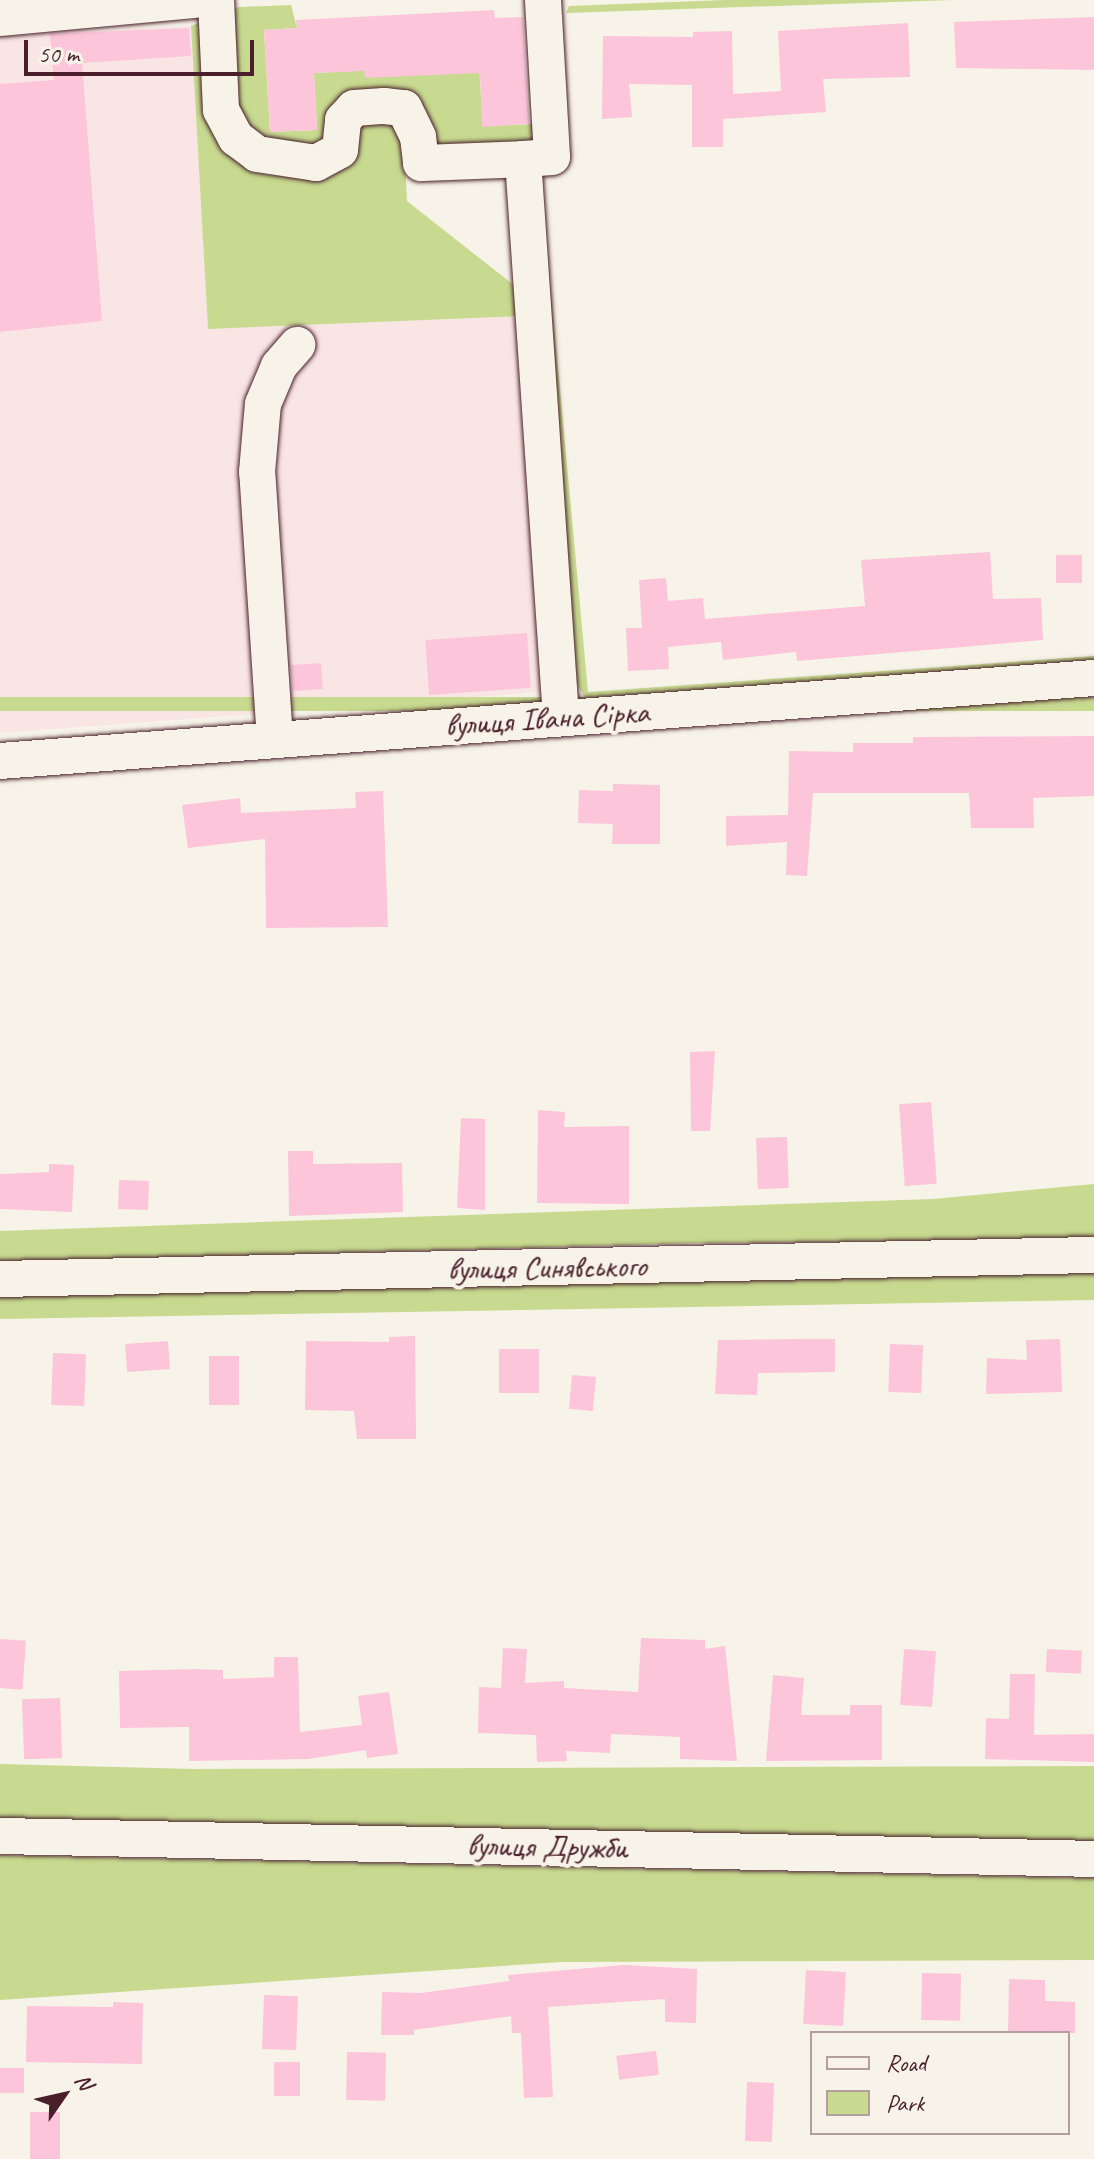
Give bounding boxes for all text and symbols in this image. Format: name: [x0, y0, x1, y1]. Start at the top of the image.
scale bar: [28, 24, 258, 74]
text: 50 m: [38, 39, 79, 69]
street label: вулиця Івана Сірка: [444, 693, 650, 745]
street label: вулиця Синявського: [447, 1247, 647, 1289]
street label: вулиця Дружби: [466, 1826, 628, 1868]
legend: [810, 2031, 1070, 2135]
text: Road: [886, 2048, 926, 2078]
north arrow: [24, 2055, 104, 2135]
text: N: [68, 2068, 99, 2095]
text: Park: [886, 2088, 924, 2118]

